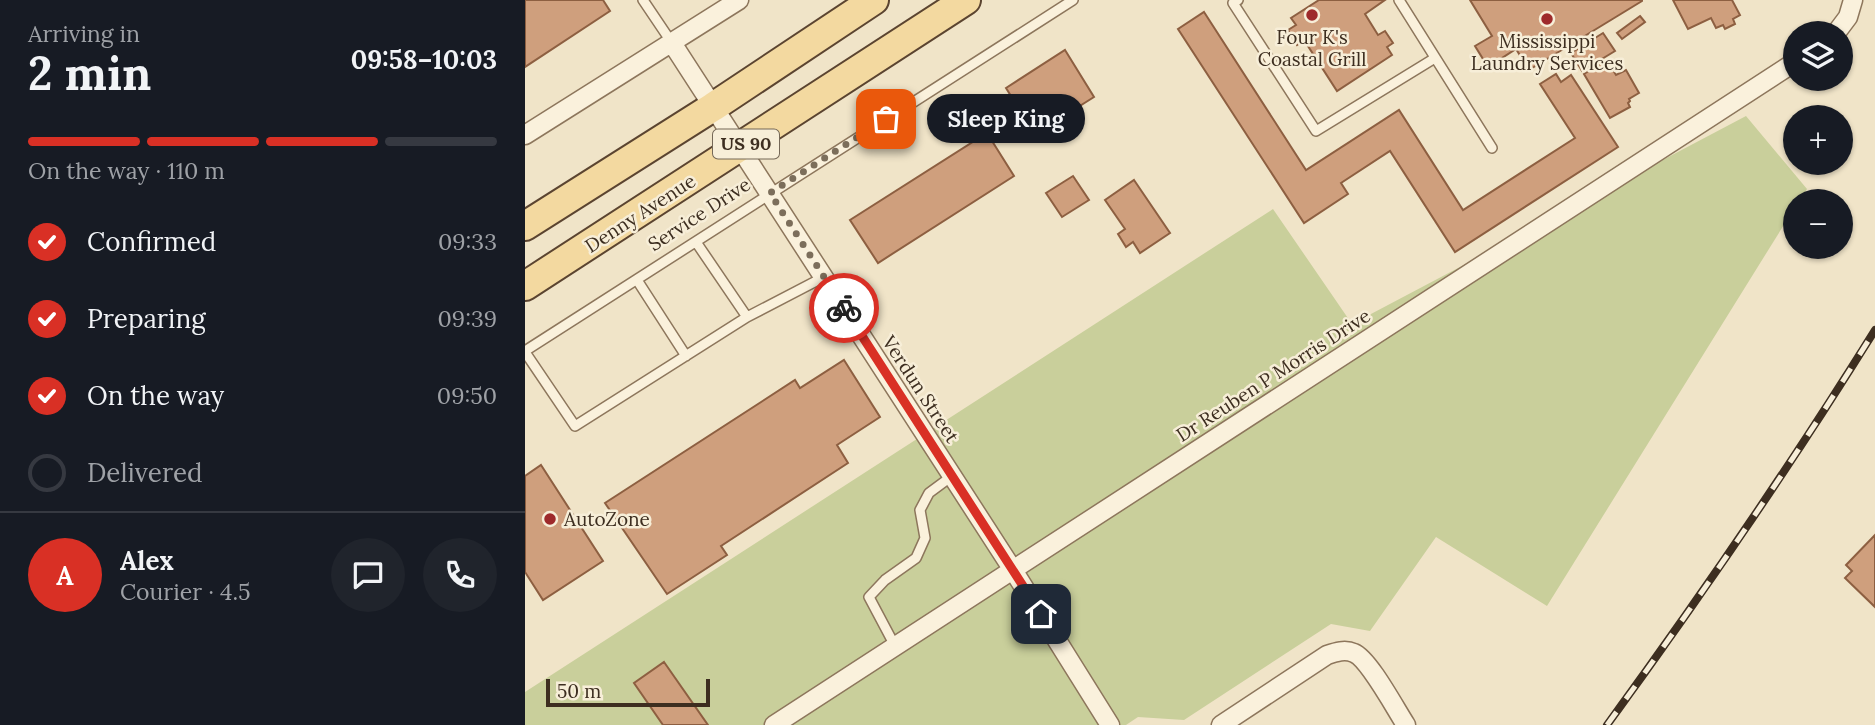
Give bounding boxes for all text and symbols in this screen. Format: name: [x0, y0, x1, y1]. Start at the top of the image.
marker: Four K's Coastal Grill: [1304, 7, 1320, 23]
marker: Mississippi Laundry Services: [1539, 11, 1555, 27]
text: Arriving in: [28, 19, 140, 48]
map controls: [1783, 21, 1853, 259]
button: layers: [1783, 21, 1853, 91]
place label: Four K's Coastal Grill: [1258, 25, 1366, 71]
place label: Mississippi Laundry Services: [1471, 29, 1623, 75]
text: 09:58–10:03: [351, 43, 497, 76]
text: 2 min: [28, 44, 151, 103]
pin: [856, 89, 916, 149]
callout: Sleep King: [928, 94, 1085, 144]
icon: bag: [867, 100, 905, 138]
text: Sleep King: [948, 104, 1064, 133]
button: +: [1783, 105, 1853, 175]
road number: US 90: [713, 130, 779, 159]
text: On the way · 110 m: [28, 156, 225, 185]
street label: Denny Avenue: [580, 168, 700, 258]
street label: Service Drive: [643, 172, 755, 256]
button: −: [1783, 189, 1853, 259]
icon: check: [28, 223, 66, 261]
text: Confirmed: [87, 225, 216, 258]
text: 09:33: [438, 227, 497, 256]
courier: [809, 273, 879, 343]
icon: bike: [825, 289, 863, 327]
icon: check: [28, 300, 66, 338]
text: Preparing: [87, 302, 206, 335]
street label: Dr Reuben P Morris Drive: [1171, 303, 1375, 447]
text: 09:39: [438, 304, 497, 333]
street label: Verdun Street: [877, 330, 965, 448]
icon: check: [28, 377, 66, 415]
text: On the way: [87, 379, 224, 412]
text: 09:50: [437, 381, 497, 410]
text: Delivered: [87, 456, 203, 489]
place label: AutoZone: [563, 507, 650, 531]
marker: AutoZone: [542, 511, 558, 527]
button: chat: [331, 538, 405, 612]
button: phone: [423, 538, 497, 612]
text: Alex: [120, 544, 174, 577]
text: A: [56, 559, 74, 592]
text: Courier · 4.5: [120, 577, 251, 606]
pin: [1011, 584, 1071, 644]
icon: home: [1022, 595, 1060, 633]
scale bar: [546, 676, 711, 708]
text: 50 m: [557, 679, 601, 703]

